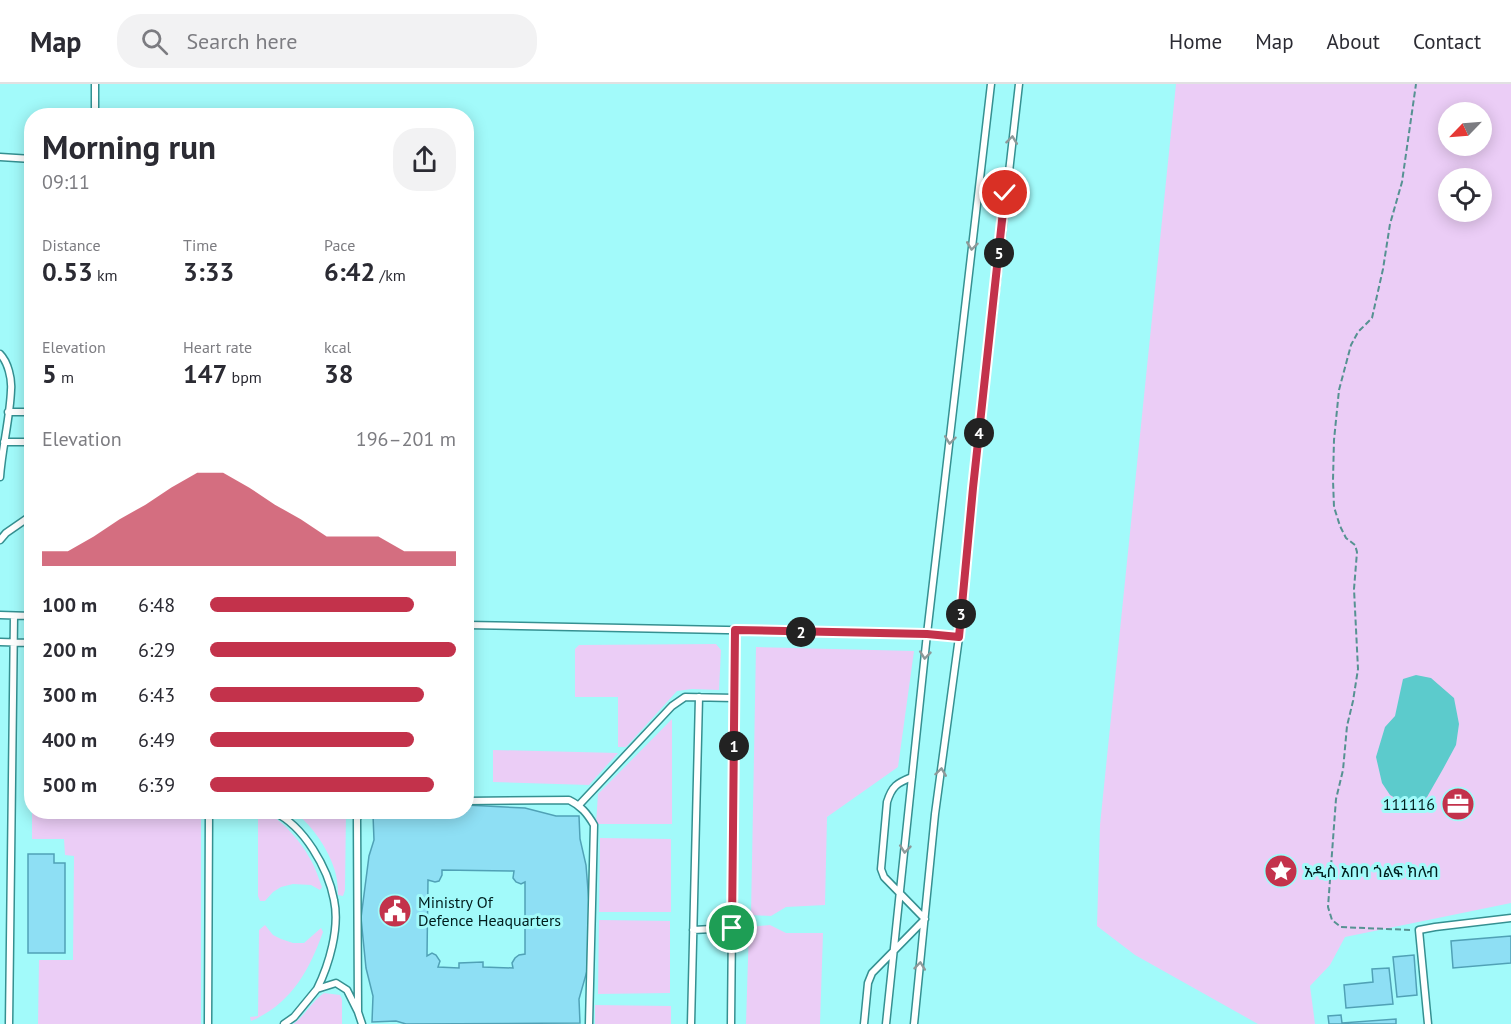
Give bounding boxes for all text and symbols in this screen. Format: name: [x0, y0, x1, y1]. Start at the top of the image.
search box: [117, 14, 537, 68]
text: Map: [30, 23, 81, 60]
icon: search: [138, 25, 171, 58]
text: Search here: [186, 27, 297, 55]
text: Home: [1169, 28, 1222, 55]
text: Map: [1255, 28, 1294, 55]
text: About: [1327, 28, 1380, 55]
text: Contact: [1413, 28, 1481, 55]
north arrow: [1438, 102, 1492, 156]
map controls: [1438, 102, 1492, 222]
text: Morning run: [42, 125, 216, 168]
button: share: [393, 128, 456, 191]
one-way arrow: [1005, 135, 1018, 145]
pin: [979, 167, 1030, 218]
button: locate: [1438, 168, 1492, 222]
text: 09:11: [42, 169, 90, 195]
icon: check: [988, 176, 1021, 209]
text: Distance: [42, 235, 101, 255]
text: Time: [183, 235, 217, 255]
text: Pace: [324, 235, 355, 255]
pin: 5: [984, 238, 1014, 268]
one-way arrow: [966, 242, 979, 251]
text: 5: [994, 243, 1004, 263]
text: 0.53: [42, 255, 93, 288]
text: 3:33: [183, 255, 234, 288]
text: 6:42: [324, 255, 375, 288]
text: km: [93, 265, 118, 285]
text: /km: [375, 265, 406, 285]
text: Elevation: [42, 337, 106, 357]
text: Heart rate: [183, 337, 252, 357]
text: kcal: [324, 337, 351, 357]
text: 5: [42, 357, 57, 390]
text: 147: [183, 357, 227, 390]
text: 38: [324, 357, 353, 390]
text: m: [57, 367, 74, 387]
text: bpm: [227, 367, 262, 387]
pin: 4: [964, 418, 994, 448]
text: 4: [974, 423, 984, 443]
text: Elevation: [42, 426, 122, 452]
text: 196–201 m: [356, 426, 456, 452]
one-way arrow: [944, 436, 957, 445]
text: 100 m: [42, 592, 97, 618]
text: 6:48: [138, 592, 175, 618]
pin: 3: [946, 599, 976, 629]
text: 3: [956, 604, 966, 624]
pin: 2: [786, 617, 816, 647]
text: 2: [796, 622, 806, 642]
text: 200 m: [42, 637, 97, 663]
text: 6:29: [138, 637, 175, 663]
one-way arrow: [919, 650, 932, 659]
text: 300 m: [42, 682, 97, 708]
text: 6:43: [138, 682, 175, 708]
text: 400 m: [42, 727, 97, 753]
text: 6:49: [138, 727, 175, 753]
pin: 1: [719, 731, 749, 761]
text: 1: [729, 736, 739, 756]
one-way arrow: [934, 767, 946, 777]
text: 500 m: [42, 772, 97, 798]
text: 6:39: [138, 772, 175, 798]
office icon: 111116: [1440, 786, 1476, 822]
place label: 111116: [1383, 794, 1435, 814]
one-way arrow: [899, 844, 912, 853]
place icon: አዲስ አበባ ጎልፍ ክለብ: [1263, 853, 1299, 889]
place label: አዲስ አበባ ጎልፍ ክለብ: [1304, 861, 1439, 881]
place label: Ministry Of Defence Heaquarters: [418, 892, 561, 930]
public building icon: Ministry Of Defence Heaquarters: [377, 893, 413, 929]
pin: [706, 902, 757, 953]
icon: arrive: [715, 911, 748, 944]
one-way arrow: [913, 961, 926, 970]

